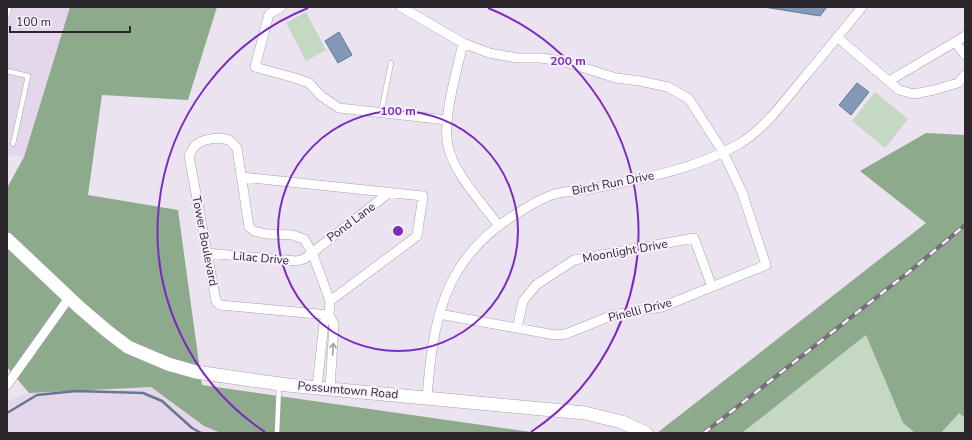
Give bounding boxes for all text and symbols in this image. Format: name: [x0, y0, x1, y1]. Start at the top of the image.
scale bar: [10, 8, 130, 34]
text: 100 m: [16, 14, 51, 30]
text: 200 m: [550, 53, 586, 69]
text: 100 m: [380, 103, 416, 119]
street label: Birch Run Drive: [570, 167, 656, 199]
street label: Tower Boulevard: [188, 195, 222, 287]
street label: Pond Lane: [323, 198, 379, 246]
centre of rings: [391, 224, 405, 238]
street label: Moonlight Drive: [581, 236, 669, 266]
street label: Lilac Drive: [232, 248, 290, 268]
street label: Pinelli Drive: [607, 294, 673, 326]
one-way arrow: [329, 343, 336, 356]
street label: Possumtown Road: [297, 378, 399, 402]

